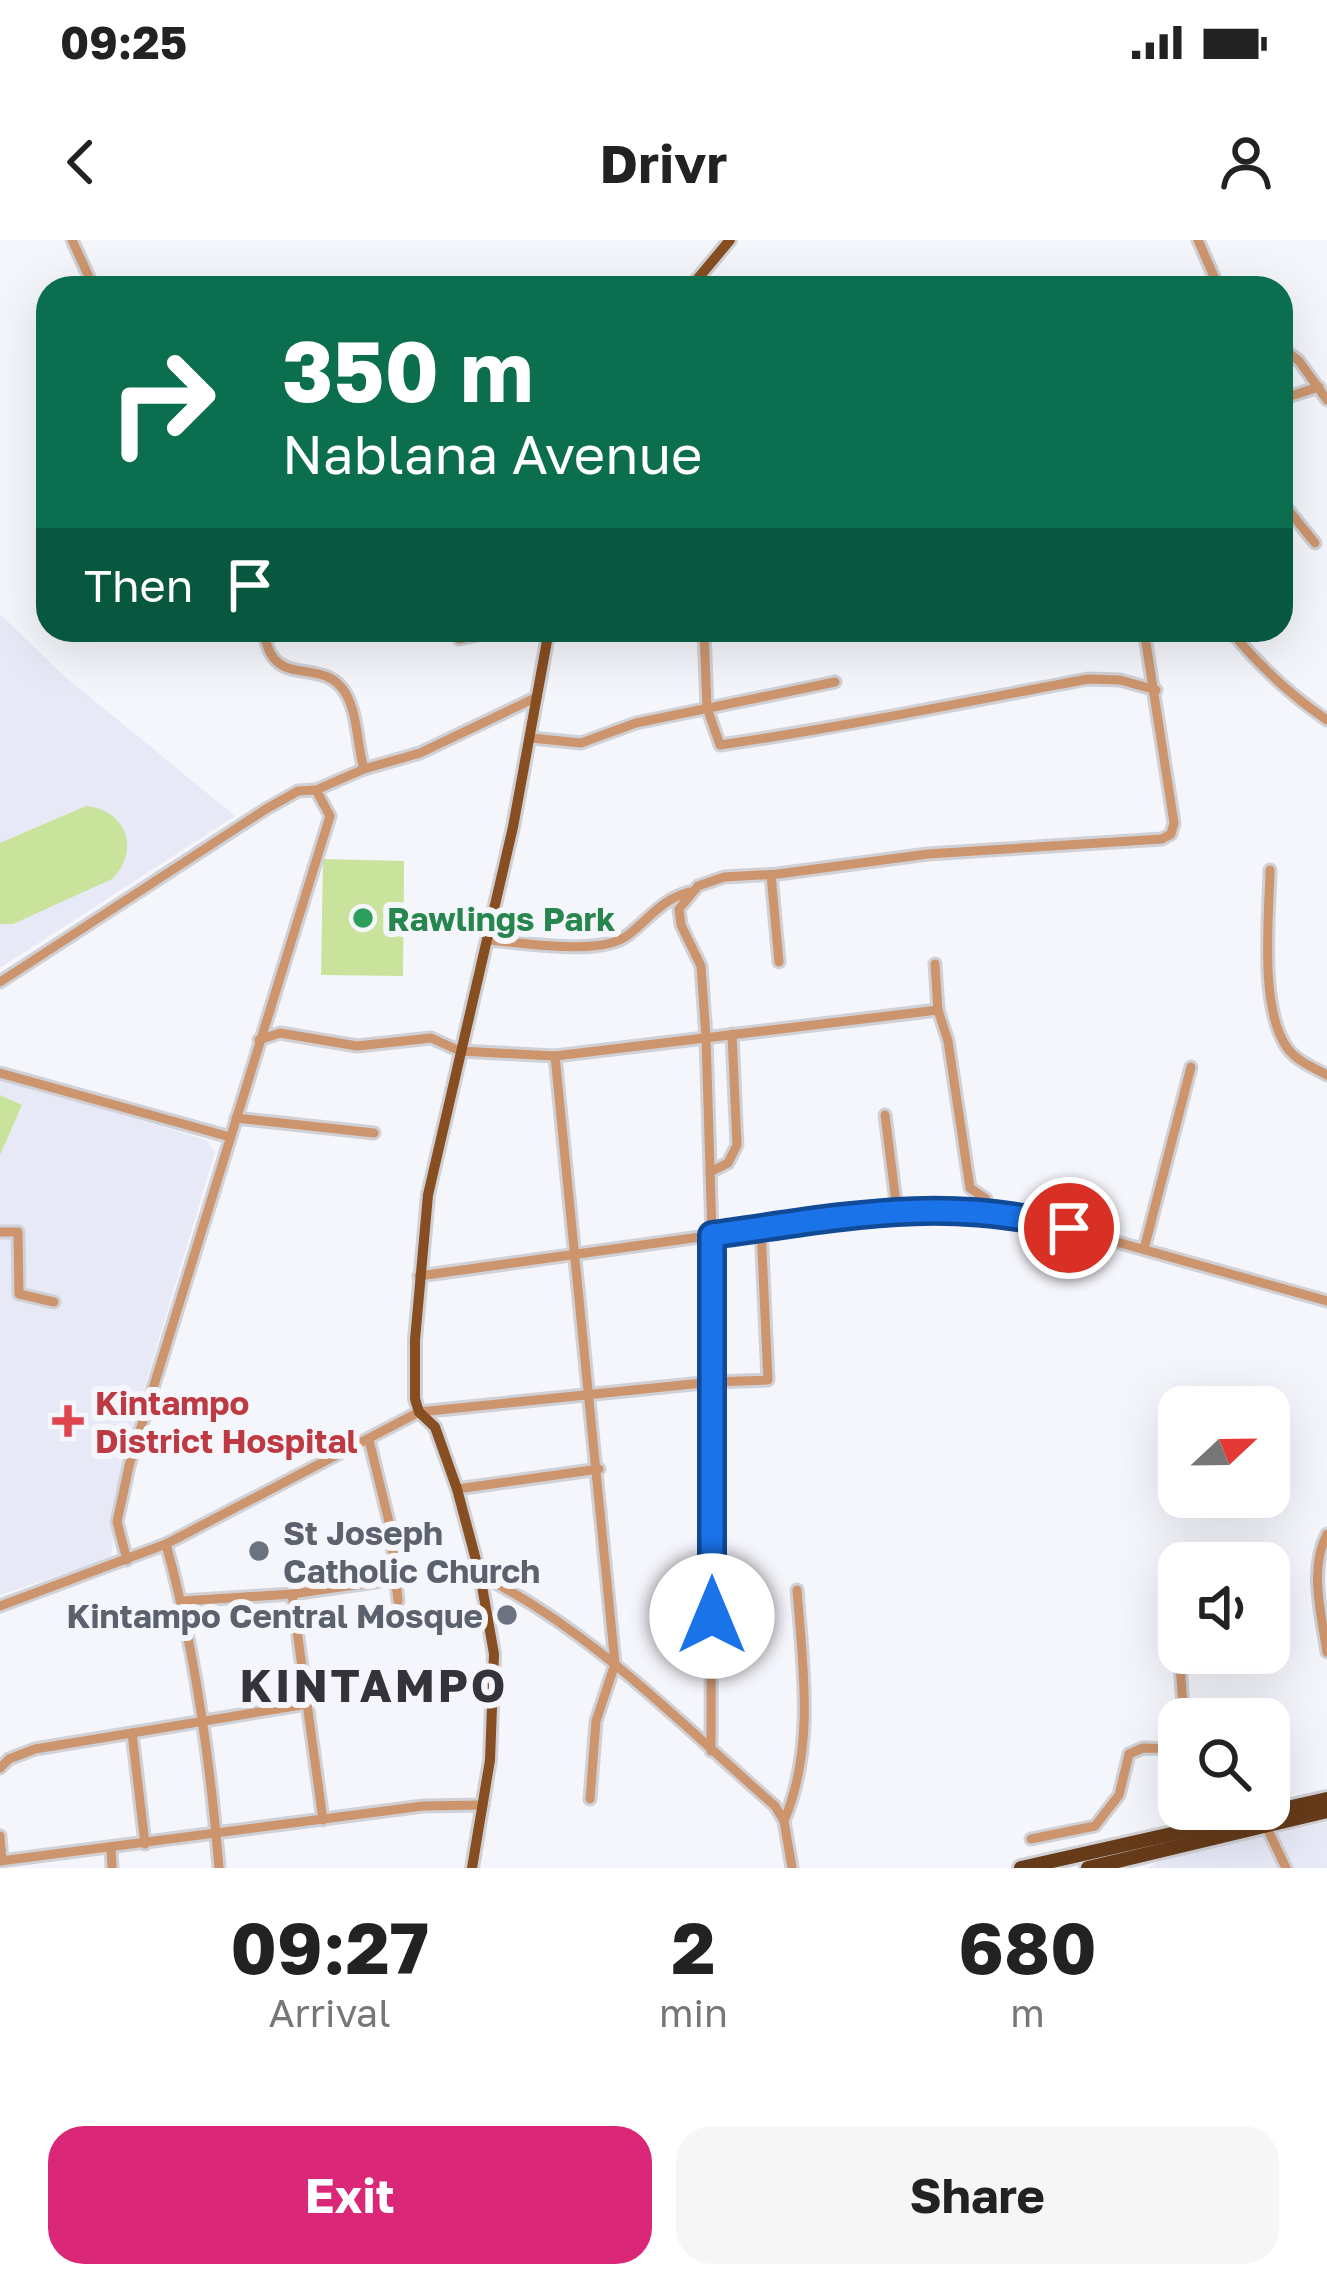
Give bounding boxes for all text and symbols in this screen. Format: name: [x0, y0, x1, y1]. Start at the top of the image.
text: 09:25: [60, 15, 187, 69]
icon: back: [48, 129, 114, 195]
icon: person: [1213, 129, 1279, 195]
text: Drivr: [600, 130, 727, 195]
text: 350 m: [282, 320, 534, 420]
icon: right: [84, 324, 240, 480]
text: Nablana Avenue: [282, 421, 702, 486]
icon: arrive: [217, 552, 283, 618]
text: Then: [84, 558, 193, 612]
place label: Rawlings Park: [387, 899, 616, 938]
marker: Rawlings Park: [350, 905, 376, 931]
pin: [1018, 1177, 1120, 1279]
icon: arrive: [1036, 1195, 1102, 1261]
place label: Kintampo District Hospital: [95, 1383, 358, 1460]
north arrow: [1158, 1386, 1290, 1518]
map controls: [1158, 1386, 1290, 1830]
marker: Kintampo District Hospital: [52, 1405, 84, 1437]
place label: St Joseph Catholic Church: [283, 1513, 540, 1590]
marker: St Joseph Catholic Church: [246, 1538, 272, 1564]
button: sound: [1158, 1542, 1290, 1674]
position arrow: [649, 1553, 775, 1679]
place label: Kintampo Central Mosque: [67, 1596, 483, 1635]
marker: Kintampo Central Mosque: [494, 1602, 520, 1628]
district label: KINTAMPO: [239, 1658, 509, 1712]
button: search: [1158, 1698, 1290, 1830]
text: 09:27: [230, 1903, 429, 1990]
text: 2: [672, 1903, 716, 1990]
text: 680: [958, 1903, 1097, 1990]
text: Arrival: [268, 1989, 391, 2036]
text: min: [659, 1989, 728, 2036]
text: m: [1010, 1989, 1045, 2036]
button: Exit: [48, 2126, 652, 2264]
button: Share: [676, 2126, 1279, 2264]

